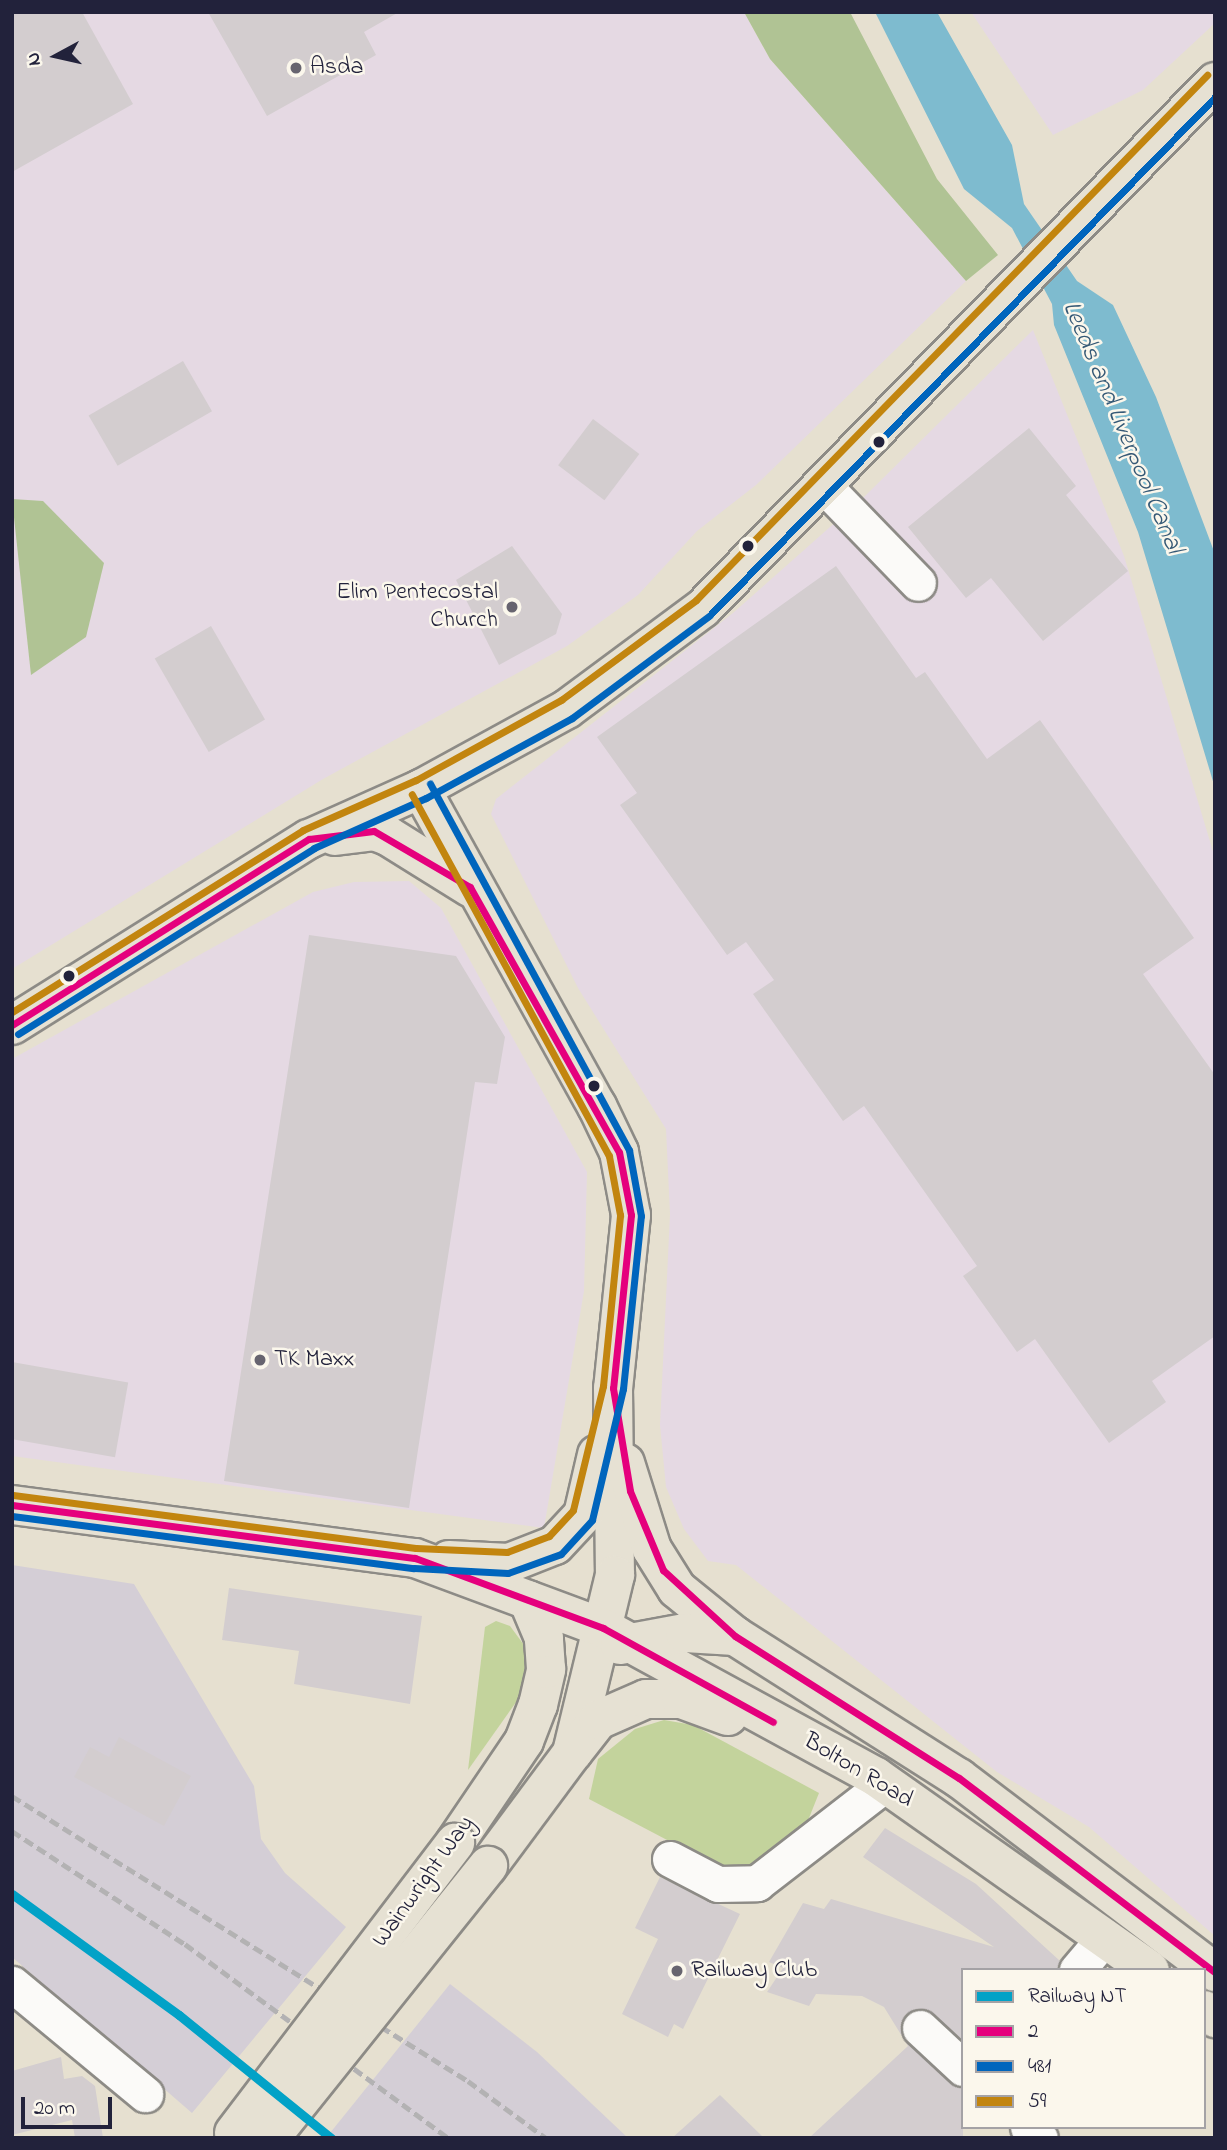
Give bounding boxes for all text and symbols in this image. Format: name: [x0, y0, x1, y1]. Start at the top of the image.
north arrow: [21, 21, 91, 91]
text: N: [20, 51, 49, 67]
place label: Asda: [310, 54, 363, 82]
marker: Asda: [288, 60, 304, 76]
water label: Leeds and Liverpool Canal: [1054, 297, 1188, 559]
unlabelled marker: [872, 435, 886, 449]
unlabelled marker: [741, 539, 755, 553]
place label: Elim Pentecostal Church: [336, 579, 498, 635]
marker: Elim Pentecostal Church: [504, 599, 520, 615]
unlabelled marker: [62, 969, 76, 983]
unlabelled marker: [587, 1079, 601, 1093]
place label: TK Maxx: [274, 1346, 354, 1374]
marker: TK Maxx: [252, 1352, 268, 1368]
street label: Bolton Road: [798, 1727, 918, 1815]
street label: Wainwright Way: [367, 1811, 481, 1953]
place label: Railway Club: [691, 1957, 817, 1985]
marker: Railway Club: [669, 1963, 685, 1979]
legend: [961, 1968, 1206, 2129]
text: Railway NT: [1028, 1982, 1127, 2012]
text: 2: [1028, 2017, 1038, 2047]
text: 481: [1028, 2052, 1051, 2082]
scale bar: [24, 2084, 116, 2128]
text: 59: [1028, 2087, 1046, 2117]
text: 20 m: [34, 2094, 75, 2124]

